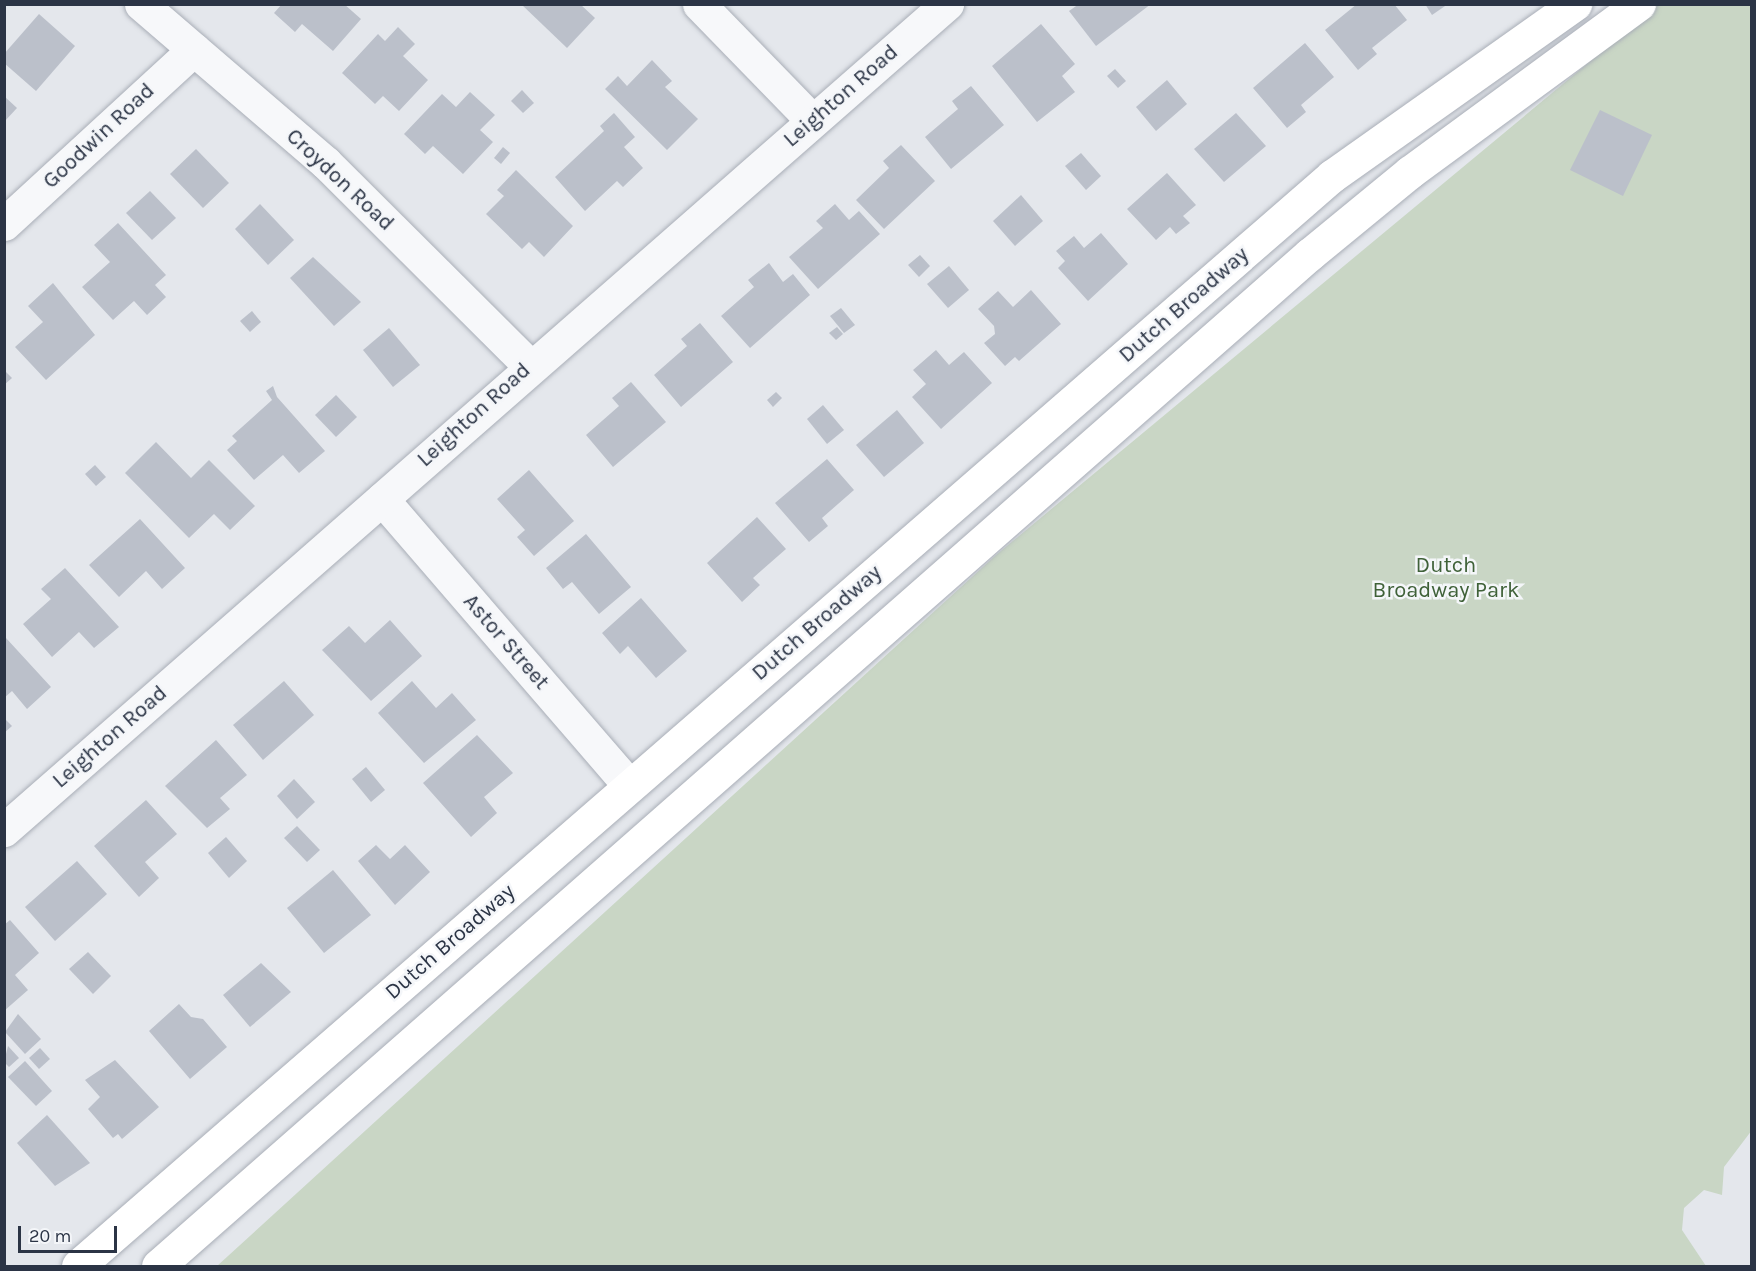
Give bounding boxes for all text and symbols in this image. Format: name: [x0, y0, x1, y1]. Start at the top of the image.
street label: Leighton Road: [778, 39, 904, 153]
street label: Goodwin Road: [38, 78, 160, 194]
street label: Croydon Road: [281, 123, 399, 237]
street label: Dutch Broadway: [1114, 242, 1254, 368]
street label: Leighton Road: [412, 357, 536, 473]
park label: Dutch Broadway Park: [1373, 552, 1519, 604]
street label: Dutch Broadway: [747, 560, 887, 686]
street label: Astor Street: [457, 589, 555, 695]
street label: Leighton Road: [47, 680, 173, 794]
street label: Dutch Broadway: [380, 879, 520, 1005]
scale bar: [21, 1214, 120, 1252]
text: 20 m: [29, 1225, 71, 1247]

